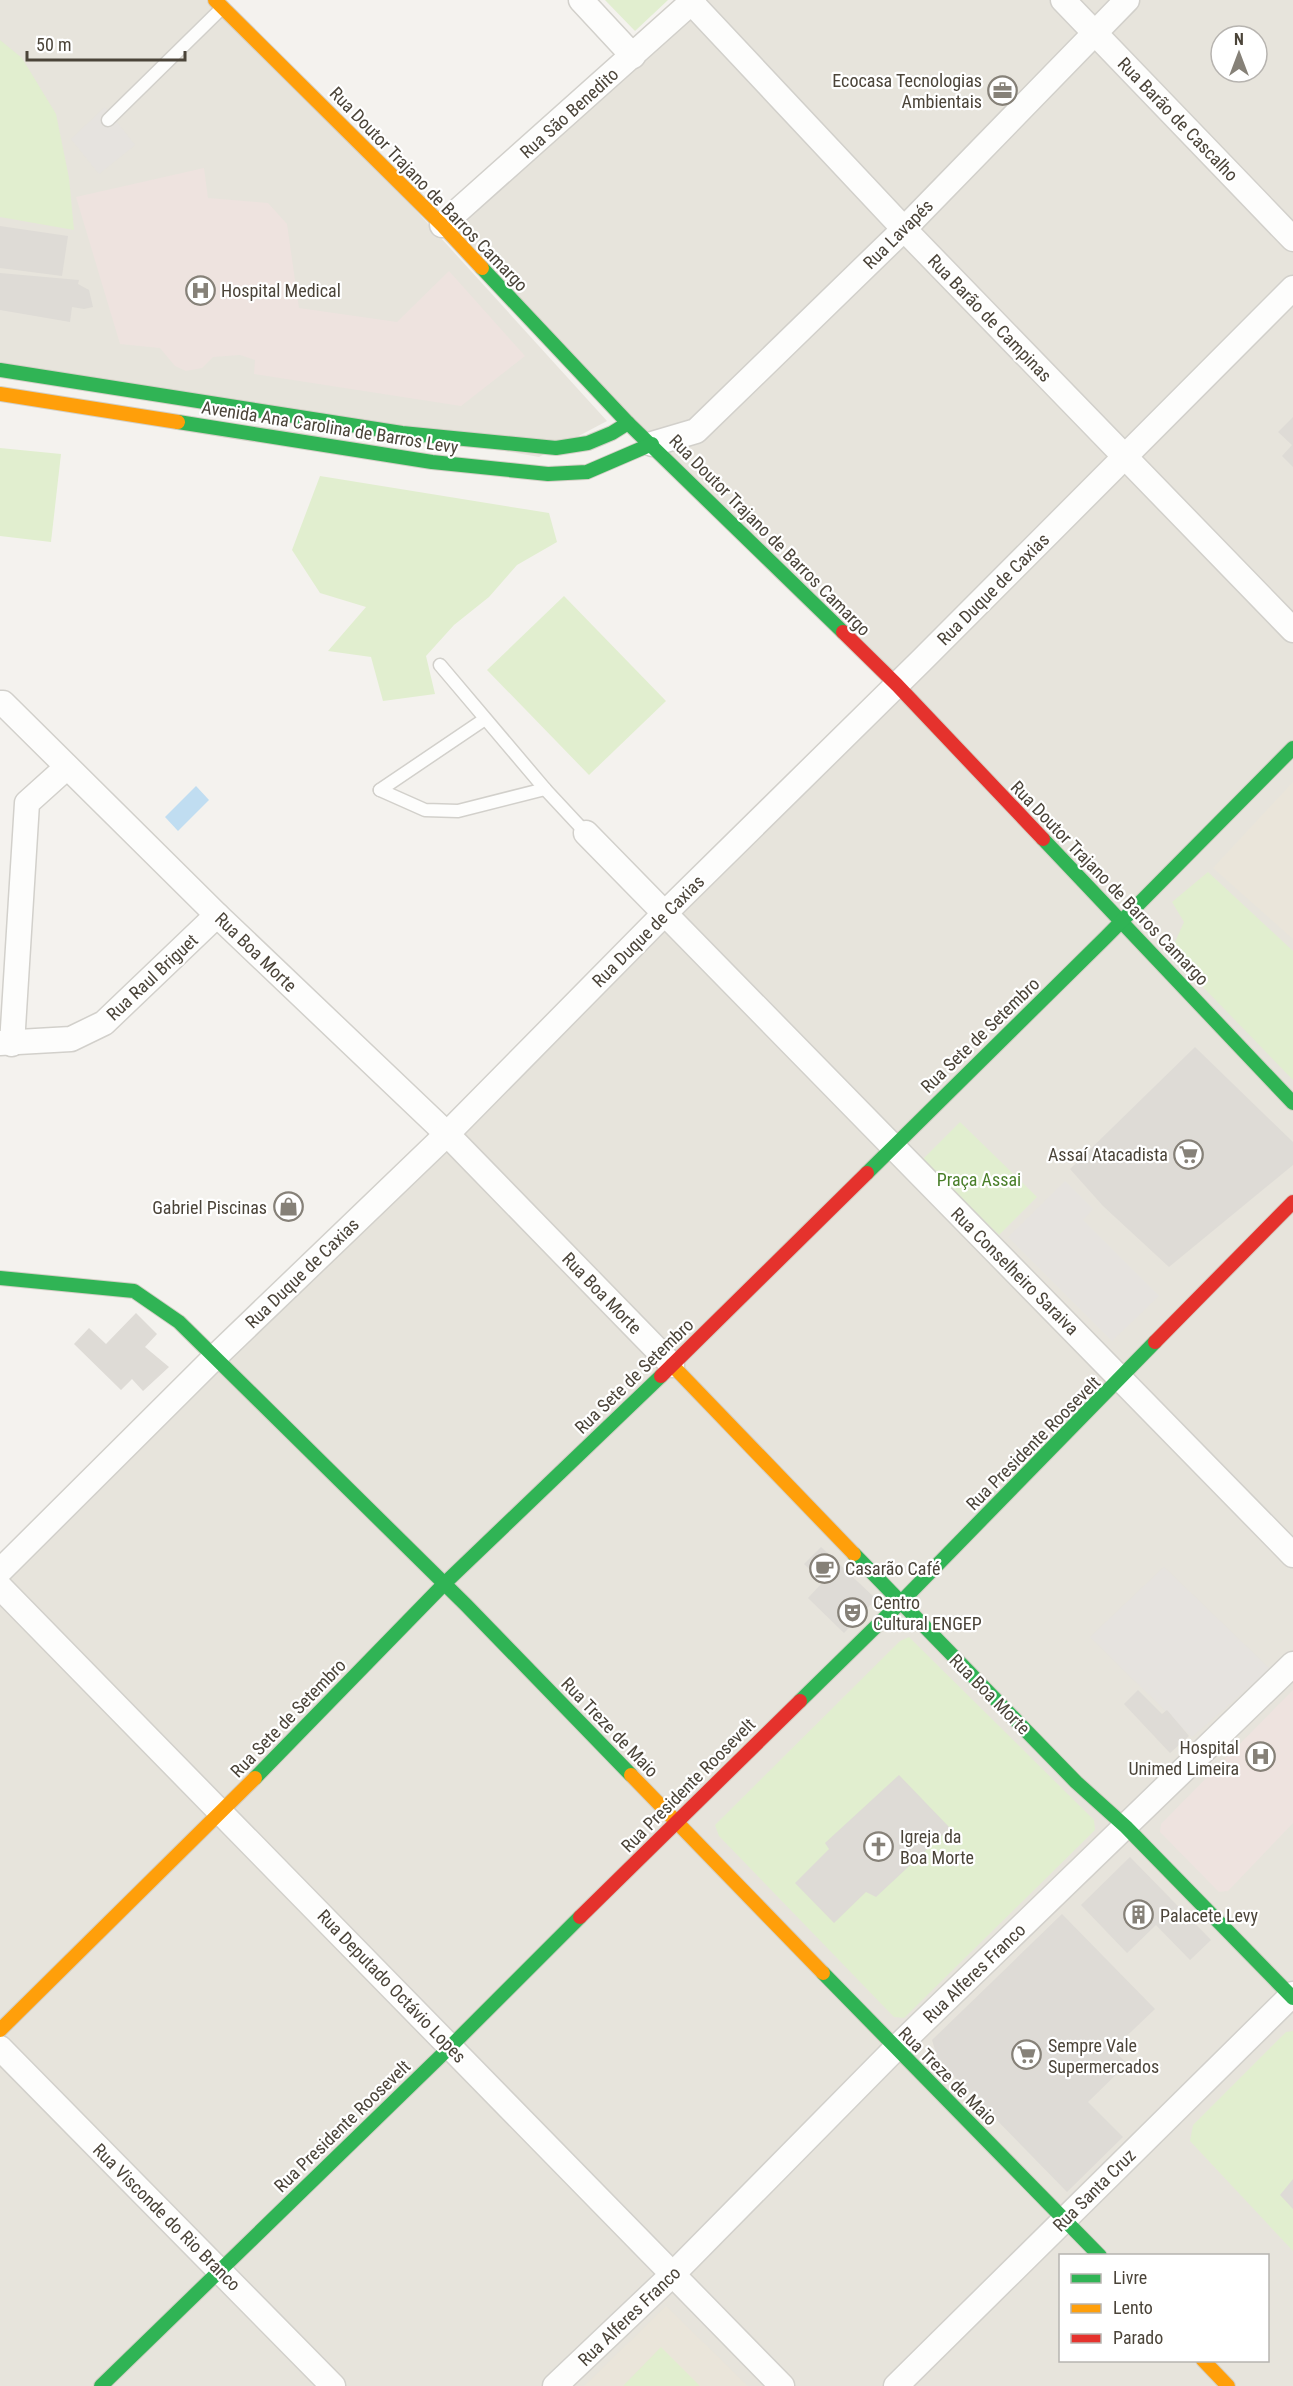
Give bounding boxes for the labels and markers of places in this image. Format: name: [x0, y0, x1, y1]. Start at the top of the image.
place label: Ecocasa Tecnologias Ambientais: [832, 70, 982, 112]
office icon: Ecocasa Tecnologias Ambientais: [987, 74, 1019, 106]
hospital icon: Hospital Medical: [184, 274, 216, 306]
place label: Hospital Medical: [221, 280, 341, 301]
supermarket icon: Assaí Atacadista: [1173, 1138, 1205, 1170]
place label: Assaí Atacadista: [1048, 1144, 1168, 1165]
shop icon: Gabriel Piscinas: [272, 1191, 304, 1223]
place label: Gabriel Piscinas: [152, 1197, 267, 1218]
cafe icon: Casarão Café: [808, 1552, 840, 1584]
place label: Casarão Café: [845, 1558, 940, 1579]
place label: Centro Cultural ENGEP: [873, 1592, 982, 1634]
theatre icon: Centro Cultural ENGEP: [836, 1596, 868, 1628]
place label: Hospital Unimed Limeira: [1128, 1737, 1239, 1779]
hospital icon: Hospital Unimed Limeira: [1244, 1741, 1276, 1773]
place label: Igreja da Boa Morte: [900, 1826, 974, 1868]
church icon: Igreja da Boa Morte: [863, 1830, 895, 1862]
building icon: Palacete Levy: [1123, 1899, 1155, 1931]
place label: Palacete Levy: [1160, 1905, 1258, 1926]
place label: Sempre Vale Supermercados: [1048, 2035, 1159, 2077]
supermarket icon: Sempre Vale Supermercados: [1011, 2039, 1043, 2071]

